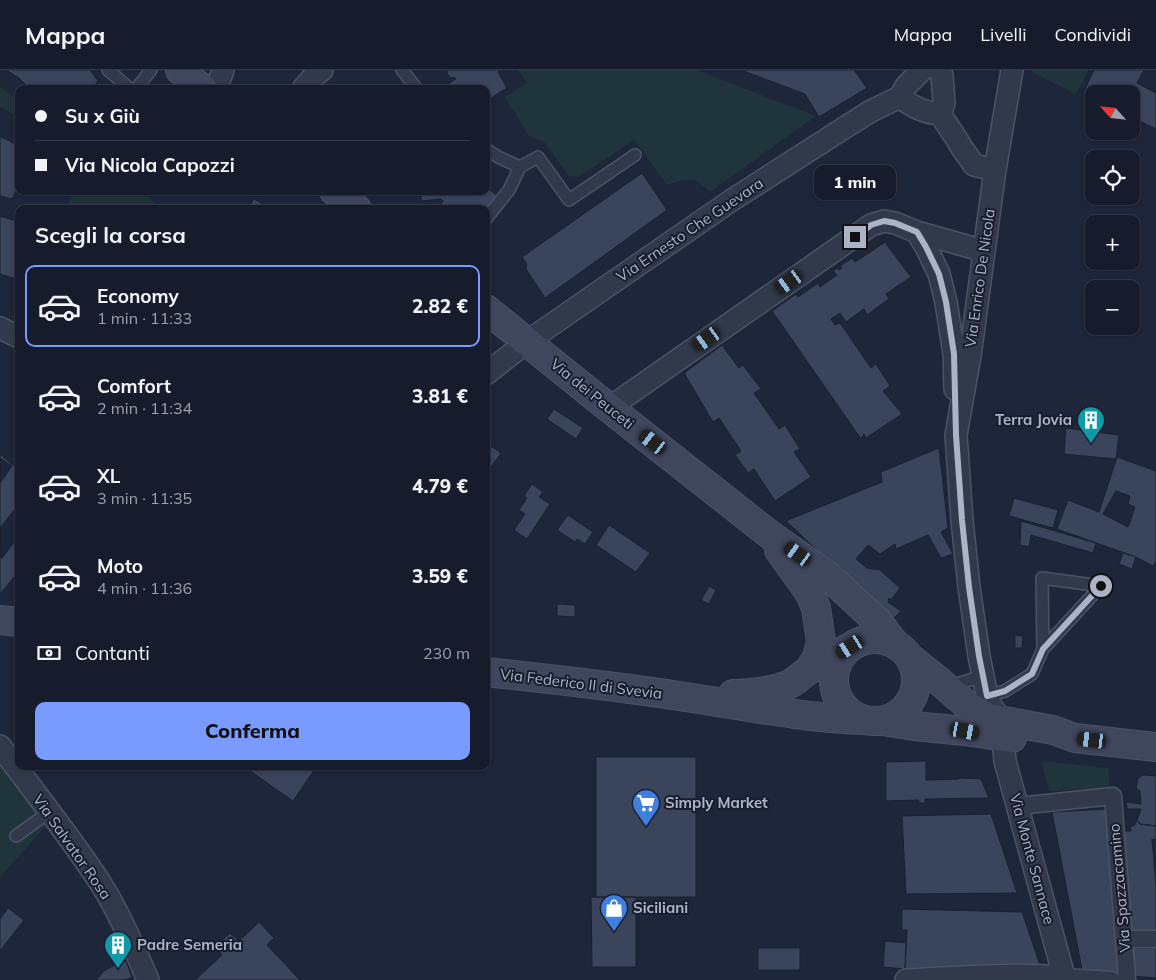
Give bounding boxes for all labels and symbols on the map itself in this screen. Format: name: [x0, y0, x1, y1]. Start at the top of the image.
north arrow: [1085, 85, 1140, 140]
callout: 1 min: [814, 164, 896, 200]
street label: Via Ernesto Che Guevara: [613, 173, 767, 286]
street label: Via Enrico De Nicola: [960, 207, 999, 348]
route end: [844, 226, 866, 248]
car: [772, 267, 805, 297]
car: [690, 324, 723, 354]
street label: Via dei Peuceti: [547, 354, 638, 433]
building icon: Terra Jovia: [1076, 405, 1106, 444]
place label: Terra Jovia: [995, 410, 1072, 429]
car: [636, 427, 669, 457]
car: [781, 539, 814, 569]
route start: [1090, 575, 1112, 597]
car: [833, 633, 866, 661]
street label: Via Federico II di Svevia: [499, 664, 663, 703]
car: [948, 721, 981, 741]
car: [1076, 731, 1107, 749]
supermarket icon: Simply Market: [631, 788, 661, 827]
street label: Via Salvator Rosa: [29, 790, 116, 903]
street label: Via Monte Sannace: [1006, 791, 1059, 926]
place label: Simply Market: [665, 793, 768, 812]
street label: Via Spazzacamino: [1104, 823, 1135, 953]
shop icon: Siciliani: [599, 893, 629, 932]
place label: Siciliani: [633, 898, 688, 917]
building icon: Padre Semeria: [103, 930, 133, 969]
place label: Padre Semeria: [137, 935, 242, 954]

